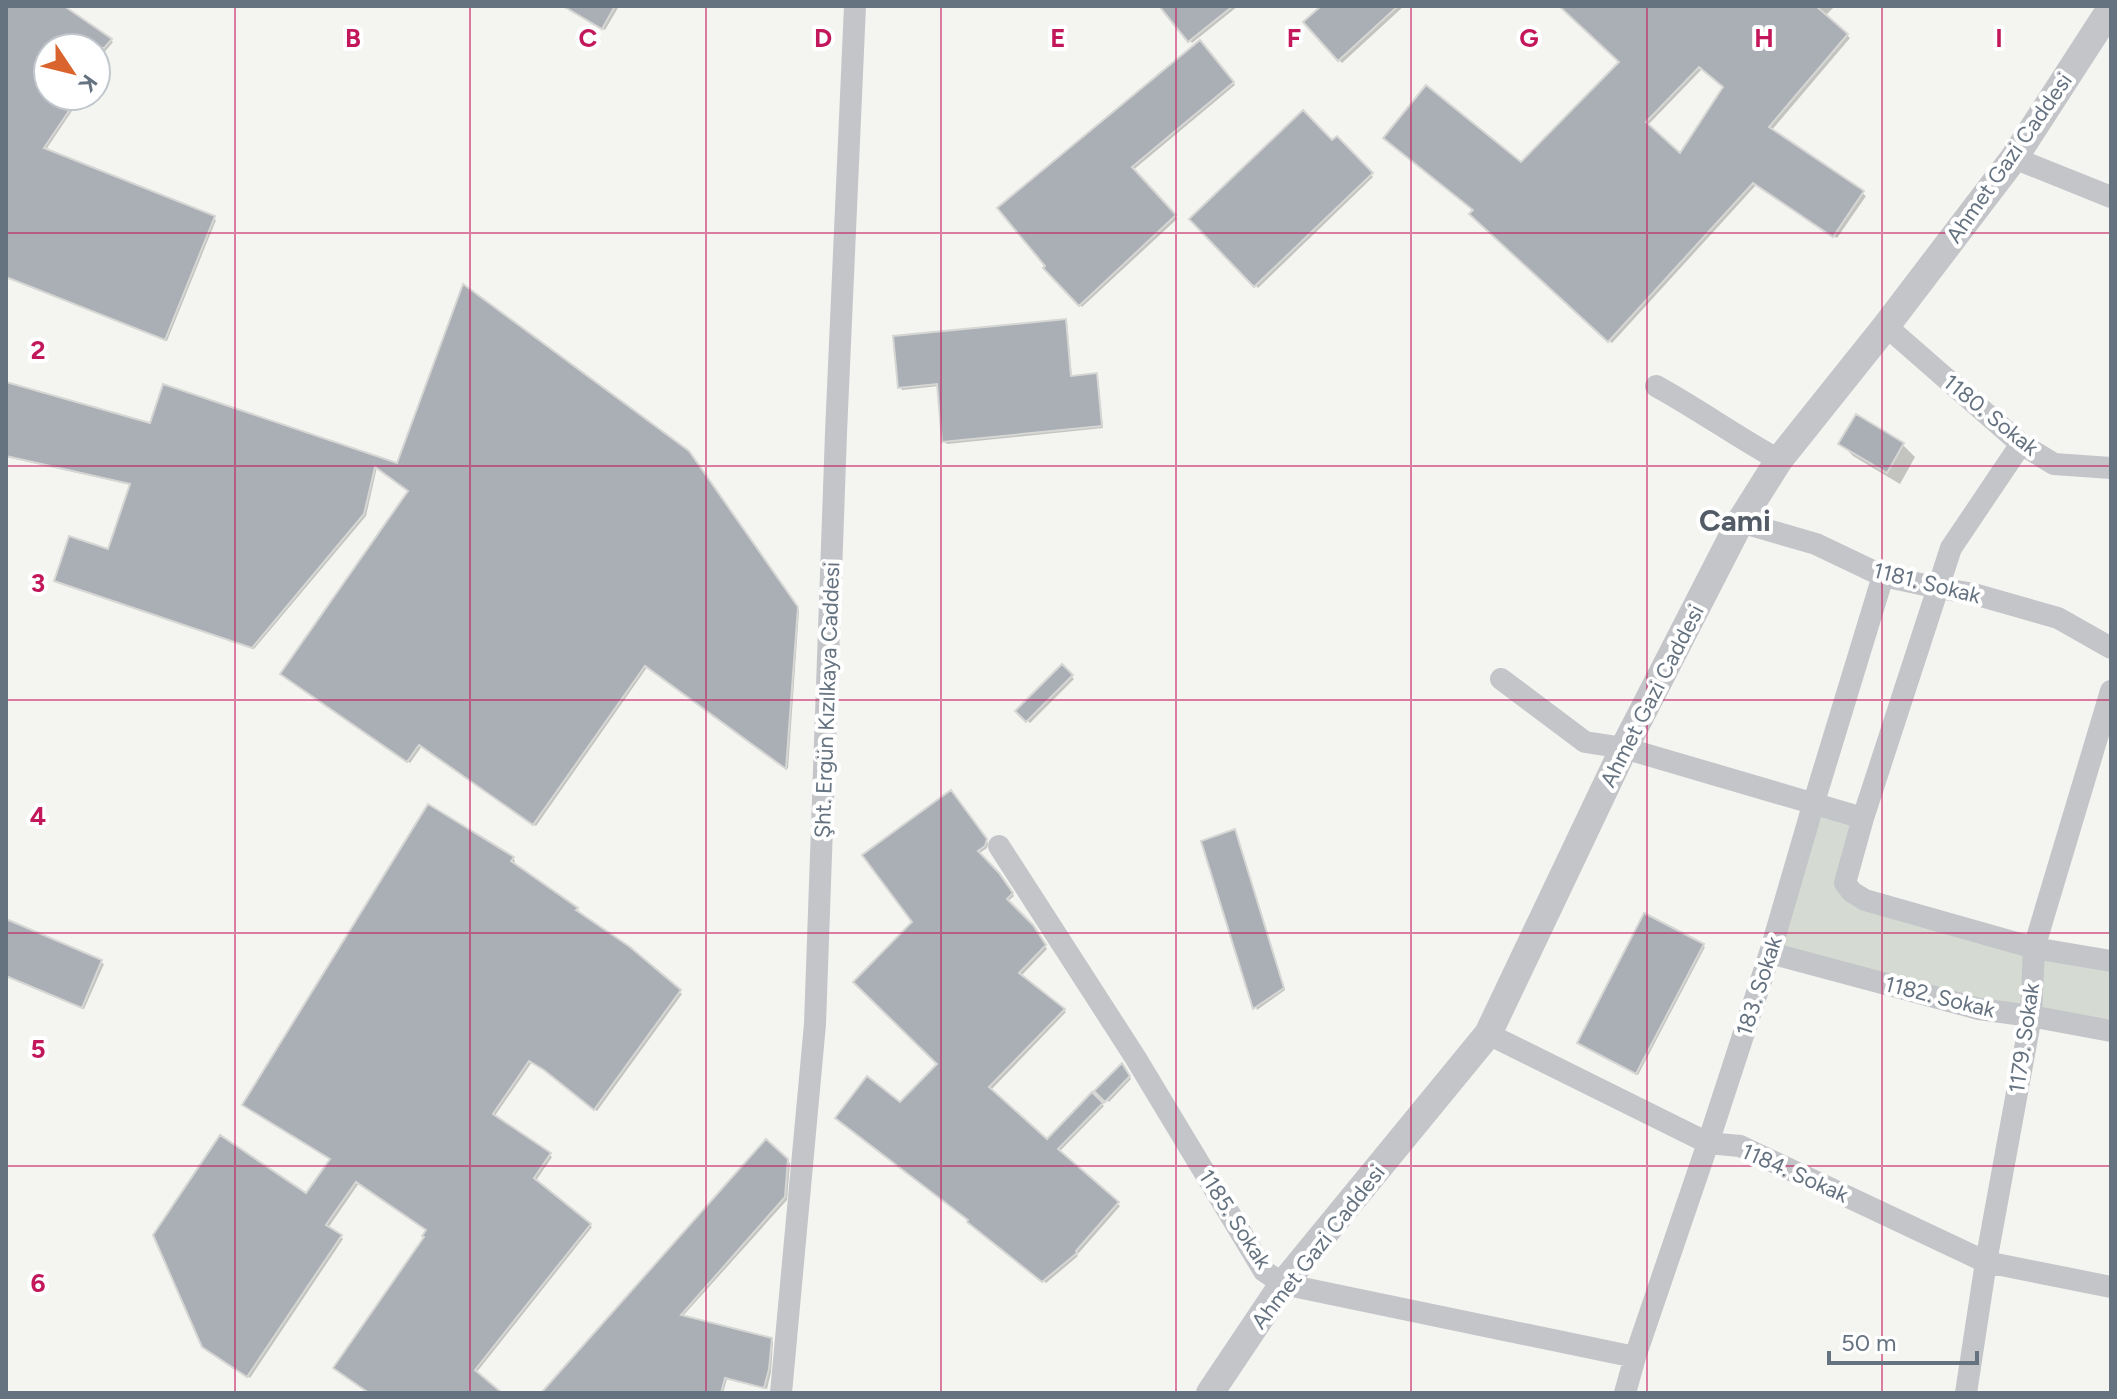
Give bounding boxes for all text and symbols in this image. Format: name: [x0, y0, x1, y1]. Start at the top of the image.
text: B: [345, 22, 361, 54]
text: C: [579, 22, 598, 54]
text: D: [814, 22, 832, 54]
text: E: [1050, 22, 1066, 54]
text: F: [1287, 22, 1301, 54]
text: G: [1519, 22, 1539, 54]
text: H: [1754, 22, 1774, 54]
text: I: [1995, 22, 2003, 54]
north arrow: [32, 32, 112, 112]
street label: Ahmet Gazi Caddesi: [1940, 68, 2078, 248]
text: K: [73, 69, 103, 97]
text: 2: [30, 334, 46, 366]
street label: 1180. Sokak: [1938, 369, 2044, 462]
district label: Cami: [1699, 502, 1771, 539]
street label: 1181. Sokak: [1871, 557, 1984, 609]
street label: Şht. Ergün Kızılkaya Caddesi: [809, 561, 845, 839]
text: 3: [31, 567, 45, 599]
street label: Ahmet Gazi Caddesi: [1594, 600, 1710, 792]
text: 4: [30, 800, 46, 832]
street label: 183. Sokak: [1730, 932, 1788, 1039]
street label: 1182. Sokak: [1882, 970, 1998, 1024]
street label: 1179. Sokak: [2003, 981, 2045, 1095]
text: 5: [30, 1033, 46, 1065]
street label: 1184. Sokak: [1737, 1137, 1853, 1209]
street label: Ahmet Gazi Caddesi: [1245, 1159, 1391, 1335]
street label: 1185. Sokak: [1193, 1164, 1277, 1274]
text: 6: [30, 1267, 46, 1299]
scale bar: [1829, 1315, 1977, 1365]
text: 50 m: [1841, 1328, 1897, 1357]

